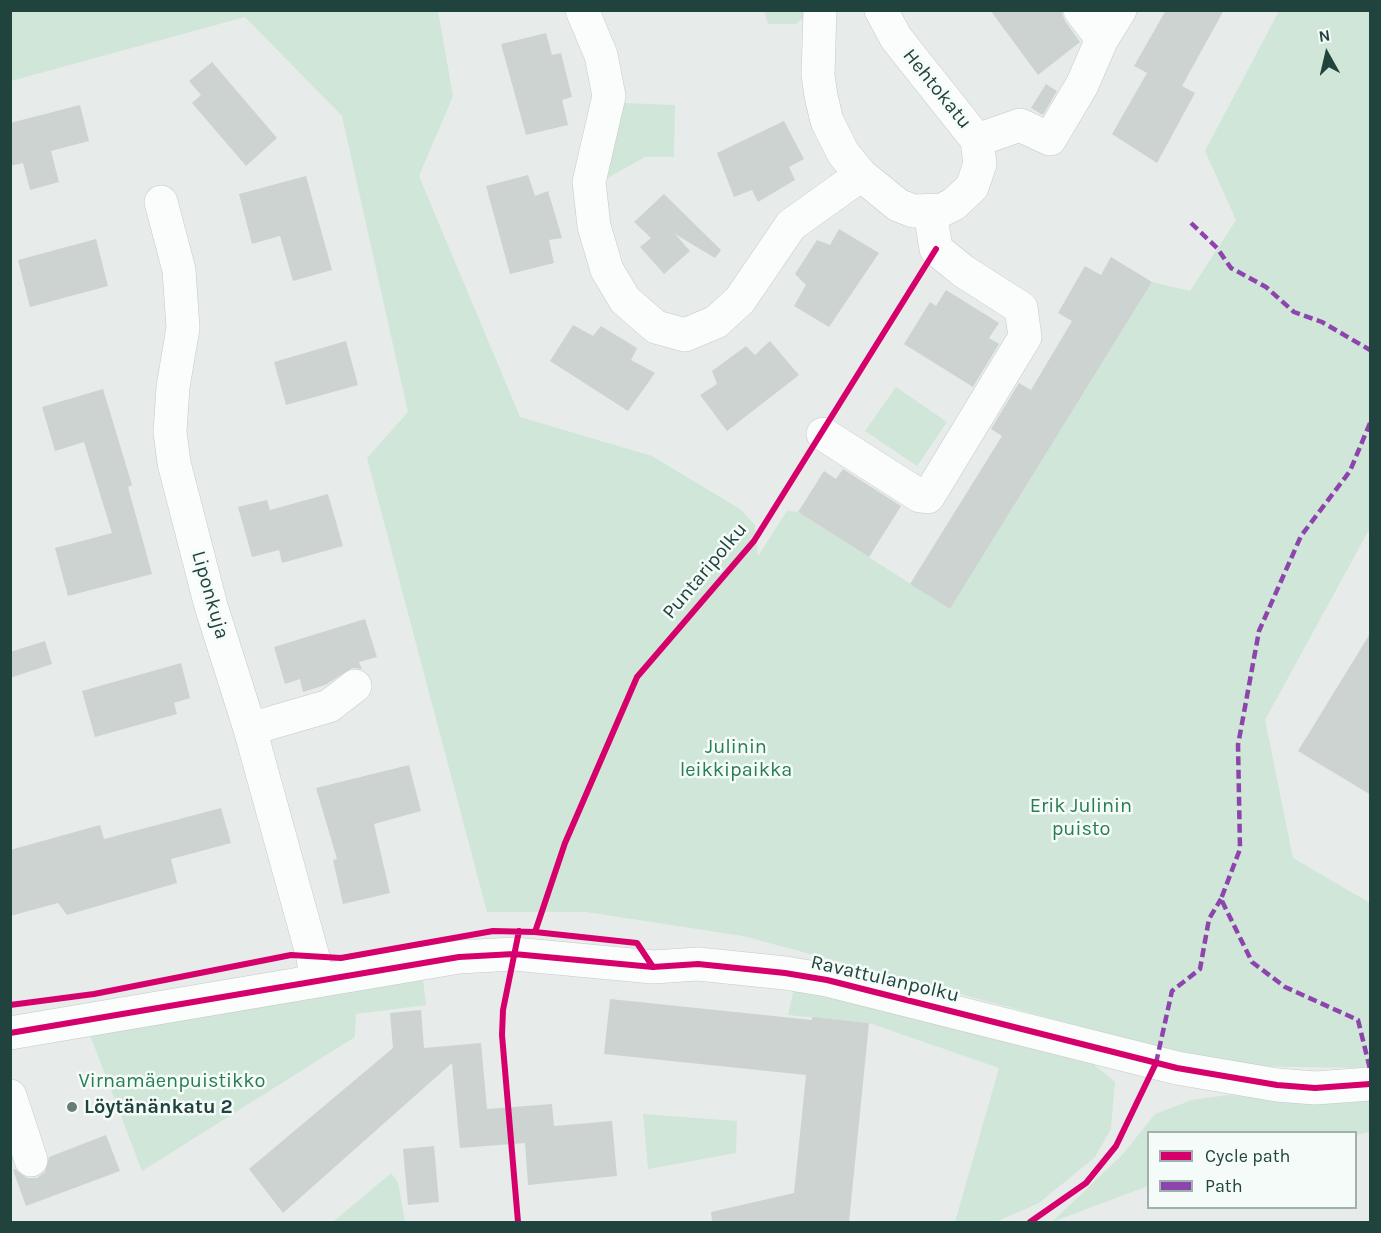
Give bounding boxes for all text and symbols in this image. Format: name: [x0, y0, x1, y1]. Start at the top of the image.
north arrow: [1297, 24, 1357, 84]
text: N: [1317, 25, 1331, 46]
street label: Hehtokatu: [897, 44, 977, 134]
street label: Puntaripolku: [658, 518, 752, 624]
street label: Liponkuja: [186, 548, 234, 642]
park label: Julinin leikkipaikka: [680, 735, 792, 782]
park label: Erik Julinin puisto: [1030, 794, 1132, 841]
street label: Ravattulanpolku: [808, 950, 962, 1008]
park label: Virnamäenpuistikko: [79, 1069, 265, 1093]
place label: Löytänänkatu 2: [84, 1095, 233, 1119]
marker: Löytänänkatu 2: [65, 1100, 79, 1114]
legend: [1147, 1131, 1357, 1209]
text: Cycle path: [1205, 1145, 1290, 1167]
text: Path: [1205, 1175, 1243, 1197]

